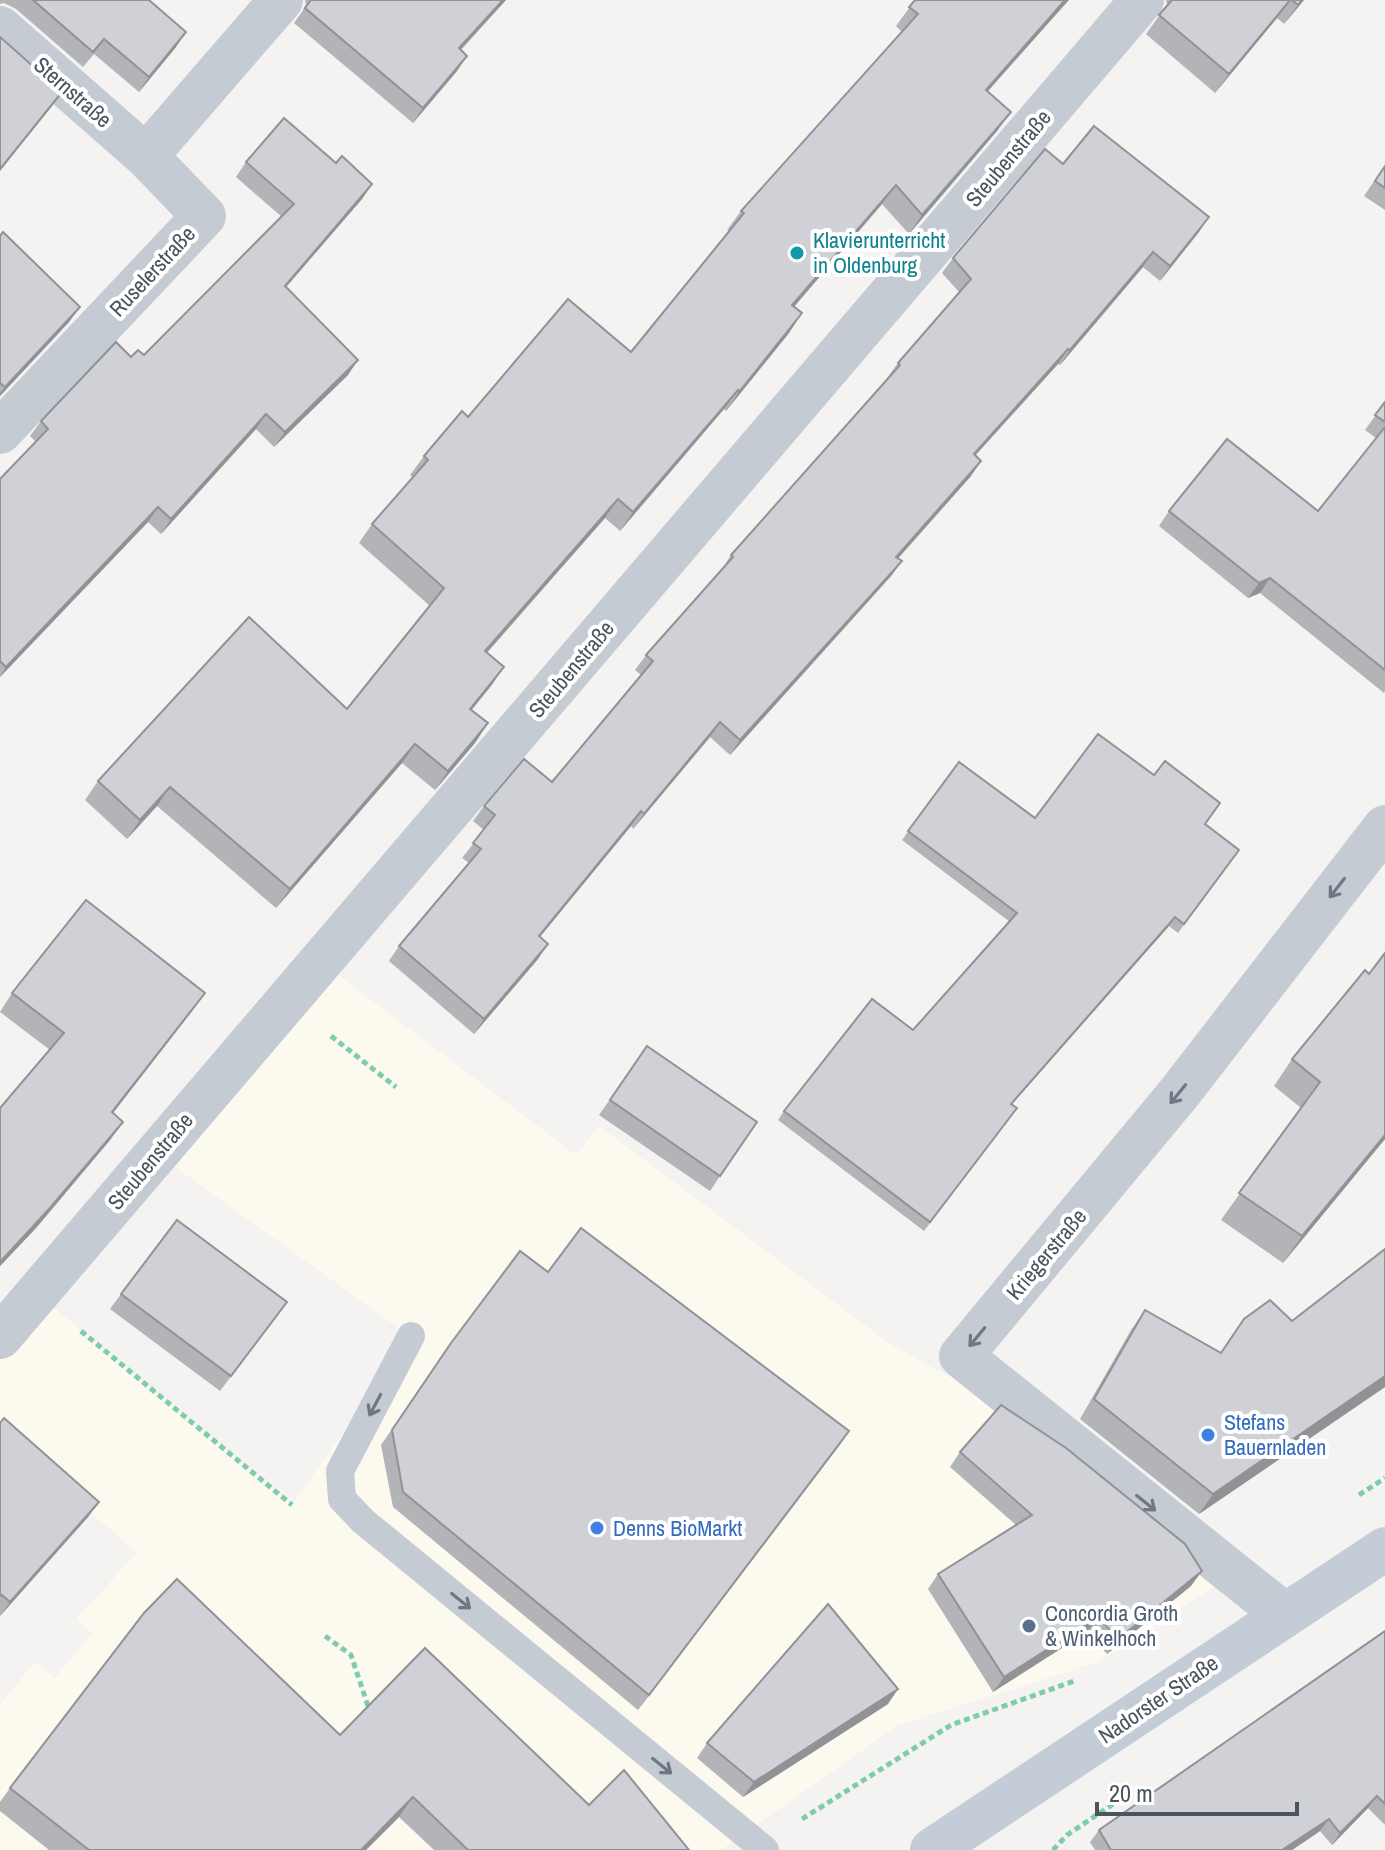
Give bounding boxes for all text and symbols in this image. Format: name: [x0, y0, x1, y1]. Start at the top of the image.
street label: Sternstraße: [28, 50, 118, 134]
street label: Steubenstraße: [958, 103, 1058, 213]
street label: Ruselerstraße: [102, 219, 202, 323]
place label: Klavierunterricht in Oldenburg: [813, 225, 945, 280]
marker: Klavierunterricht in Oldenburg: [788, 244, 806, 262]
street label: Steubenstraße: [521, 614, 621, 724]
one-way arrow: [1328, 877, 1345, 898]
one-way arrow: [1169, 1083, 1187, 1104]
street label: Steubenstraße: [100, 1106, 200, 1216]
street label: Kriegerstraße: [999, 1202, 1093, 1306]
one-way arrow: [968, 1327, 986, 1347]
one-way arrow: [366, 1393, 382, 1416]
place label: Stefans Bauernladen: [1224, 1407, 1326, 1462]
marker: Stefans Bauernladen: [1199, 1426, 1217, 1444]
one-way arrow: [1135, 1494, 1156, 1512]
place label: Denns BioMarkt: [613, 1513, 742, 1543]
marker: Denns BioMarkt: [588, 1519, 606, 1537]
one-way arrow: [450, 1592, 471, 1610]
place label: Concordia Groth & Winkelhoch: [1045, 1598, 1178, 1653]
marker: Concordia Groth & Winkelhoch: [1020, 1617, 1038, 1635]
street label: Nadorster Straße: [1092, 1648, 1224, 1750]
one-way arrow: [652, 1757, 672, 1775]
scale bar: [1097, 1766, 1297, 1816]
text: 20 m: [1109, 1777, 1153, 1809]

